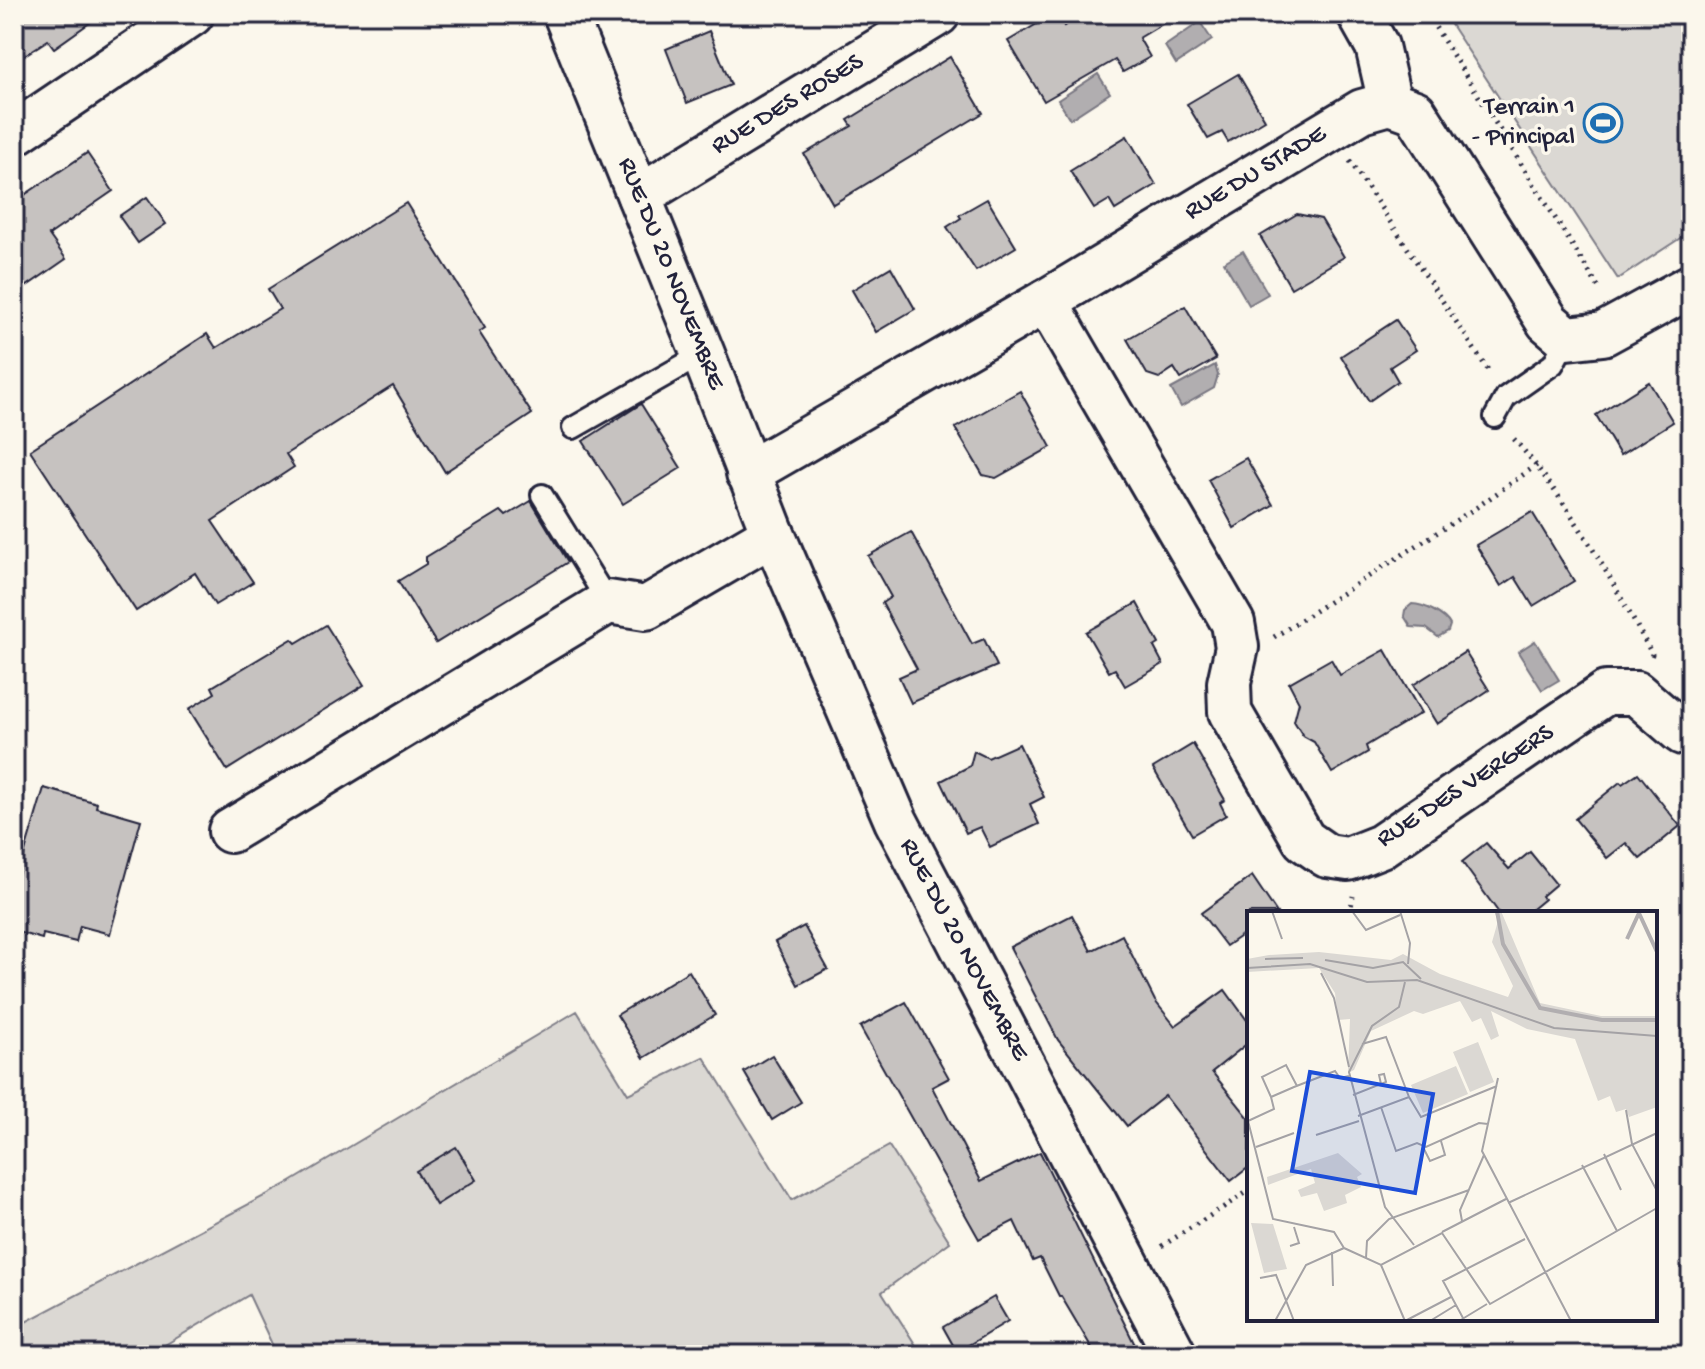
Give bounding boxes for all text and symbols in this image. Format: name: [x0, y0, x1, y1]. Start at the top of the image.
street label: RUE DES ROSES: [706, 47, 870, 163]
place label: Terrain 1 - Principal: [1472, 93, 1575, 154]
sports icon: Terrain 1 - Principal: [1582, 102, 1624, 144]
street label: RUE DU STADE: [1180, 119, 1333, 228]
street label: RUE DU 20 NOVEMBRE: [609, 154, 731, 395]
street label: RUE DES VERGERS: [1372, 718, 1561, 856]
street label: RUE DU 20 NOVEMBRE: [891, 834, 1035, 1067]
inset map: [1247, 911, 1657, 1321]

